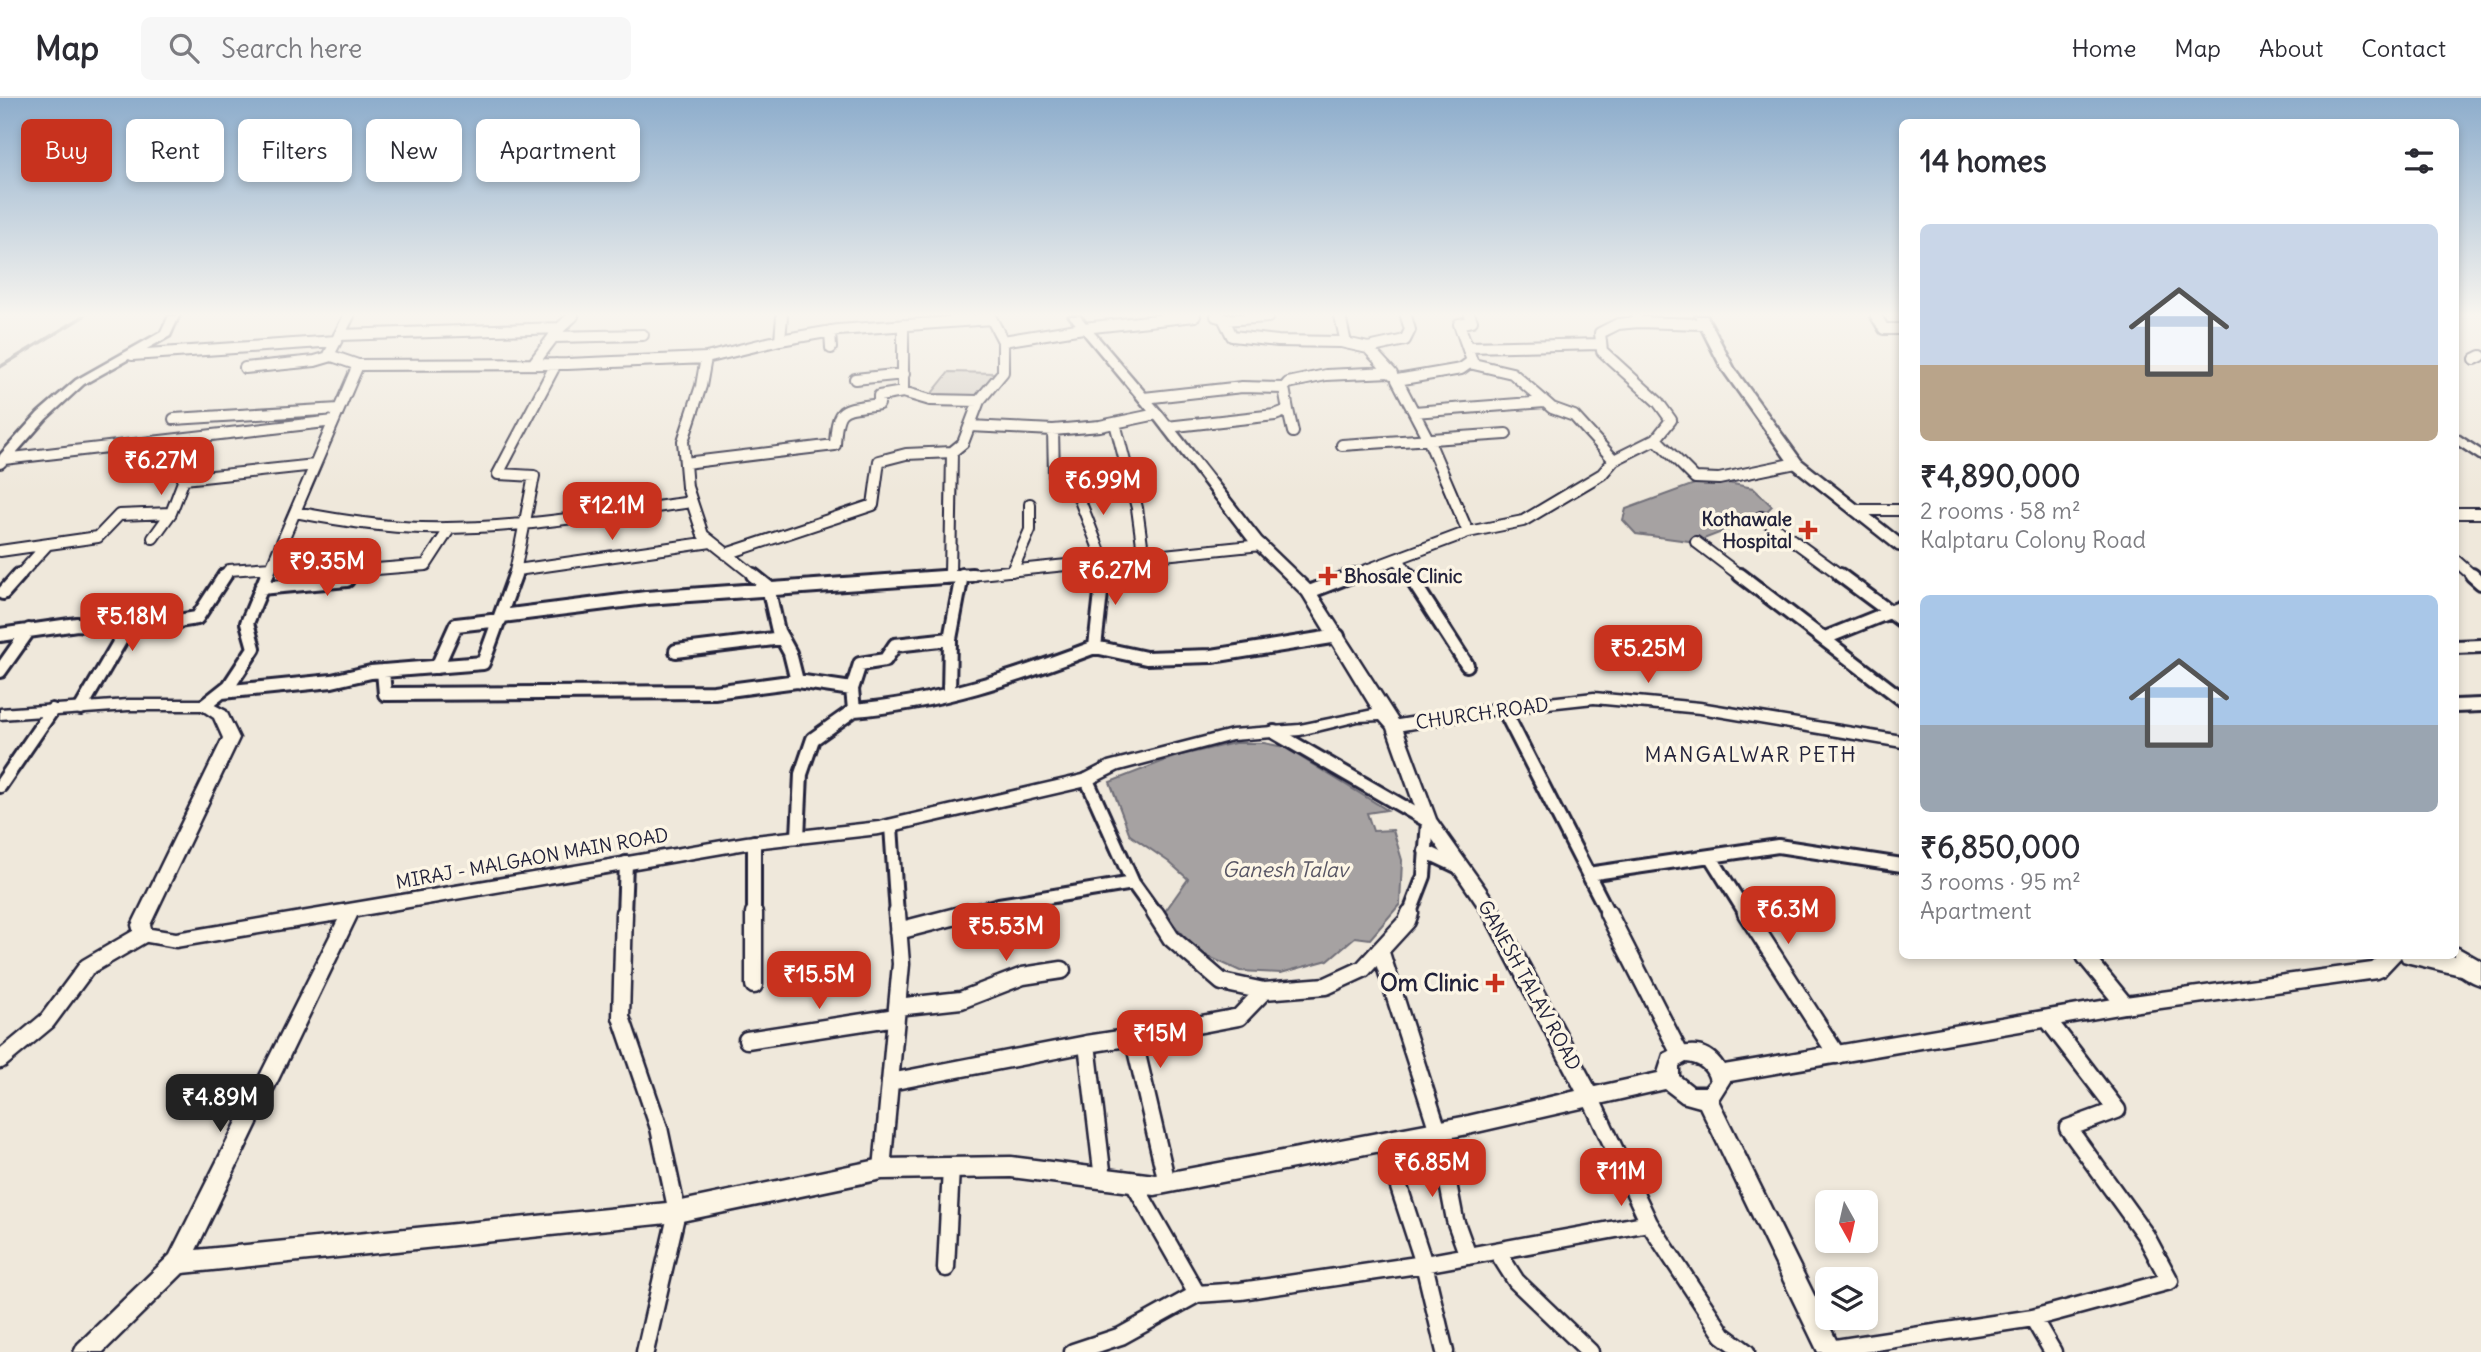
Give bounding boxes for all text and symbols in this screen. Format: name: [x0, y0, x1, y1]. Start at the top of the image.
search box: [141, 17, 631, 80]
text: Map: [35, 27, 99, 69]
icon: search: [165, 29, 203, 67]
text: Search here: [221, 32, 362, 65]
text: Home: [2072, 33, 2136, 63]
text: Map: [2174, 33, 2221, 63]
text: About: [2259, 33, 2323, 63]
text: Contact: [2361, 33, 2446, 63]
chip: Buy: [21, 119, 112, 182]
chip: Rent: [126, 119, 224, 182]
chip: Filters: [238, 119, 352, 182]
chip: New: [366, 119, 462, 182]
chip: Apartment: [476, 119, 640, 182]
text: 14 homes: [1920, 142, 2047, 180]
icon: filters: [2400, 142, 2438, 180]
icon: home: [2116, 269, 2242, 395]
pin: ₹6.27M: [104, 438, 218, 497]
text: ₹6.27M: [124, 445, 198, 474]
text: ₹4,890,000: [1920, 457, 2081, 495]
pin: ₹6.99M: [1046, 458, 1160, 517]
text: ₹6.99M: [1065, 465, 1141, 494]
pin: ₹12.1M: [555, 482, 669, 542]
text: ₹12.1M: [579, 490, 645, 519]
text: 2 rooms · 58 m²: [1920, 496, 2081, 525]
place label: Kothawale Hospital: [1701, 507, 1792, 553]
marker: Kothawale Hospital: [1798, 520, 1818, 540]
text: Kalptaru Colony Road: [1920, 525, 2146, 554]
pin: ₹9.35M: [270, 538, 384, 598]
text: ₹9.35M: [289, 546, 365, 575]
pin: ₹6.27M: [1058, 547, 1172, 607]
text: ₹6.27M: [1078, 555, 1152, 584]
place label: Bhosale Clinic: [1344, 564, 1463, 588]
marker: Bhosale Clinic: [1318, 566, 1338, 586]
pin: ₹5.18M: [75, 594, 189, 653]
text: ₹5.18M: [96, 601, 168, 630]
pin: ₹5.25M: [1591, 626, 1705, 685]
text: ₹5.25M: [1610, 633, 1686, 662]
icon: home: [2116, 640, 2242, 766]
street label: CHURCH ROAD: [1414, 692, 1550, 734]
district label: MANGALWAR PETH: [1645, 741, 1857, 768]
street label: MIRAJ - MALGAON MAIN ROAD: [394, 822, 670, 894]
text: ₹6,850,000: [1920, 828, 2081, 866]
water label: Ganesh Talav: [1222, 856, 1351, 883]
text: 3 rooms · 95 m²: [1920, 867, 2081, 896]
pin: ₹6.3M: [1739, 886, 1837, 946]
text: ₹6.3M: [1757, 894, 1819, 923]
street label: GANESH TALAV ROAD: [1473, 896, 1587, 1074]
text: Apartment: [1920, 896, 2032, 925]
pin: ₹5.53M: [949, 904, 1063, 963]
text: ₹5.53M: [968, 911, 1044, 940]
pin: ₹15.5M: [762, 951, 876, 1011]
text: ₹15.5M: [783, 959, 855, 988]
place label: Om Clinic: [1380, 968, 1479, 997]
marker: Om Clinic: [1485, 973, 1505, 993]
pin: ₹15M: [1119, 1010, 1201, 1070]
text: ₹15M: [1133, 1018, 1187, 1047]
pin: ₹4.89M: [163, 1074, 277, 1134]
text: ₹4.89M: [182, 1082, 258, 1111]
pin: ₹6.85M: [1375, 1140, 1489, 1199]
text: ₹6.85M: [1394, 1147, 1470, 1176]
pin: ₹11M: [1580, 1148, 1662, 1208]
text: ₹11M: [1596, 1156, 1646, 1185]
north arrow: [1815, 1190, 1878, 1253]
map controls: [1815, 1190, 1878, 1330]
button: layers: [1815, 1267, 1878, 1330]

